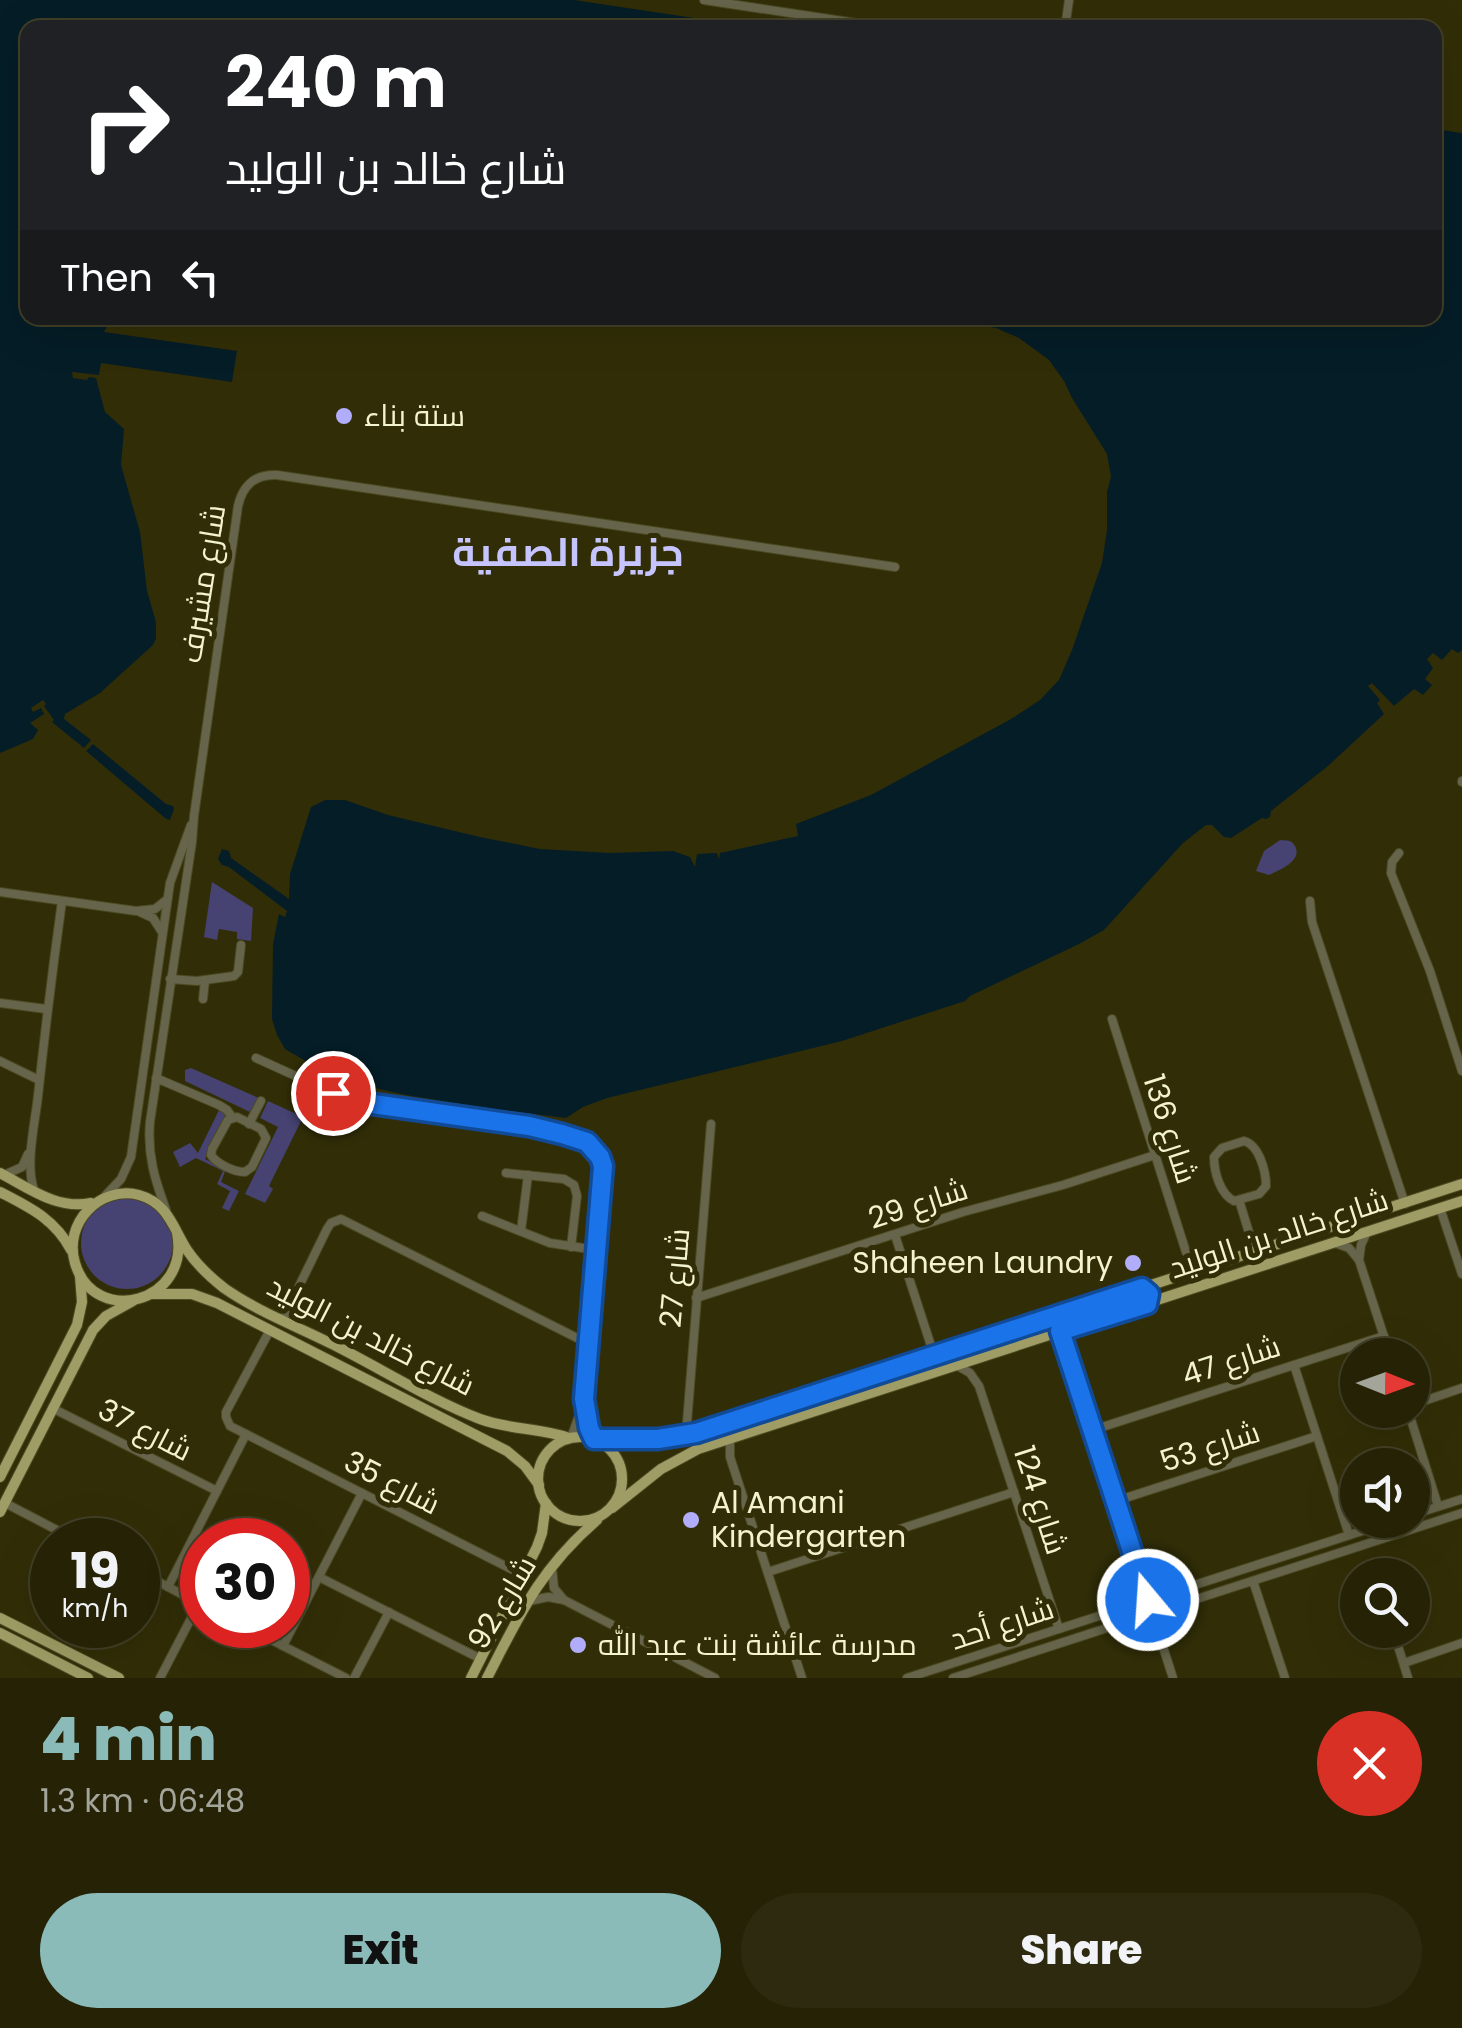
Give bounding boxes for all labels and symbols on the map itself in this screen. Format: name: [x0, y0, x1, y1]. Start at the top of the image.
place label: ستة بناء: [364, 394, 465, 437]
marker: ستة بناء: [333, 405, 355, 427]
street label: شارع مشيرف: [169, 502, 236, 666]
district label: جزيرة الصفية: [452, 524, 684, 580]
pin: [291, 1051, 376, 1136]
street label: شارع 136: [1133, 1069, 1208, 1189]
street label: شارع 29: [863, 1167, 973, 1240]
street label: شارع خالد بن الوليد: [1164, 1178, 1394, 1289]
street label: شارع 27: [649, 1226, 700, 1330]
place label: Shaheen Laundry: [852, 1241, 1113, 1284]
marker: Shaheen Laundry: [1122, 1252, 1144, 1274]
street label: شارع خالد بن الوليد: [260, 1265, 482, 1406]
street label: شارع 47: [1176, 1324, 1286, 1397]
north arrow: [1340, 1338, 1430, 1428]
street label: شارع 37: [91, 1388, 200, 1471]
street label: شارع 53: [1154, 1410, 1265, 1483]
street label: شارع 35: [337, 1440, 448, 1525]
street label: شارع 124: [1003, 1440, 1078, 1560]
place label: Al Amani Kindergarten: [711, 1481, 906, 1558]
marker: Al Amani Kindergarten: [680, 1509, 702, 1531]
speed limit sign: 30: [180, 1518, 310, 1648]
street label: شارع 92: [457, 1548, 546, 1658]
position arrow: [1096, 1548, 1200, 1652]
street label: شارع أحد: [944, 1587, 1059, 1660]
place label: مدرسة عائشة بنت عبد الله: [598, 1623, 917, 1666]
marker: مدرسة عائشة بنت عبد الله: [567, 1634, 589, 1656]

